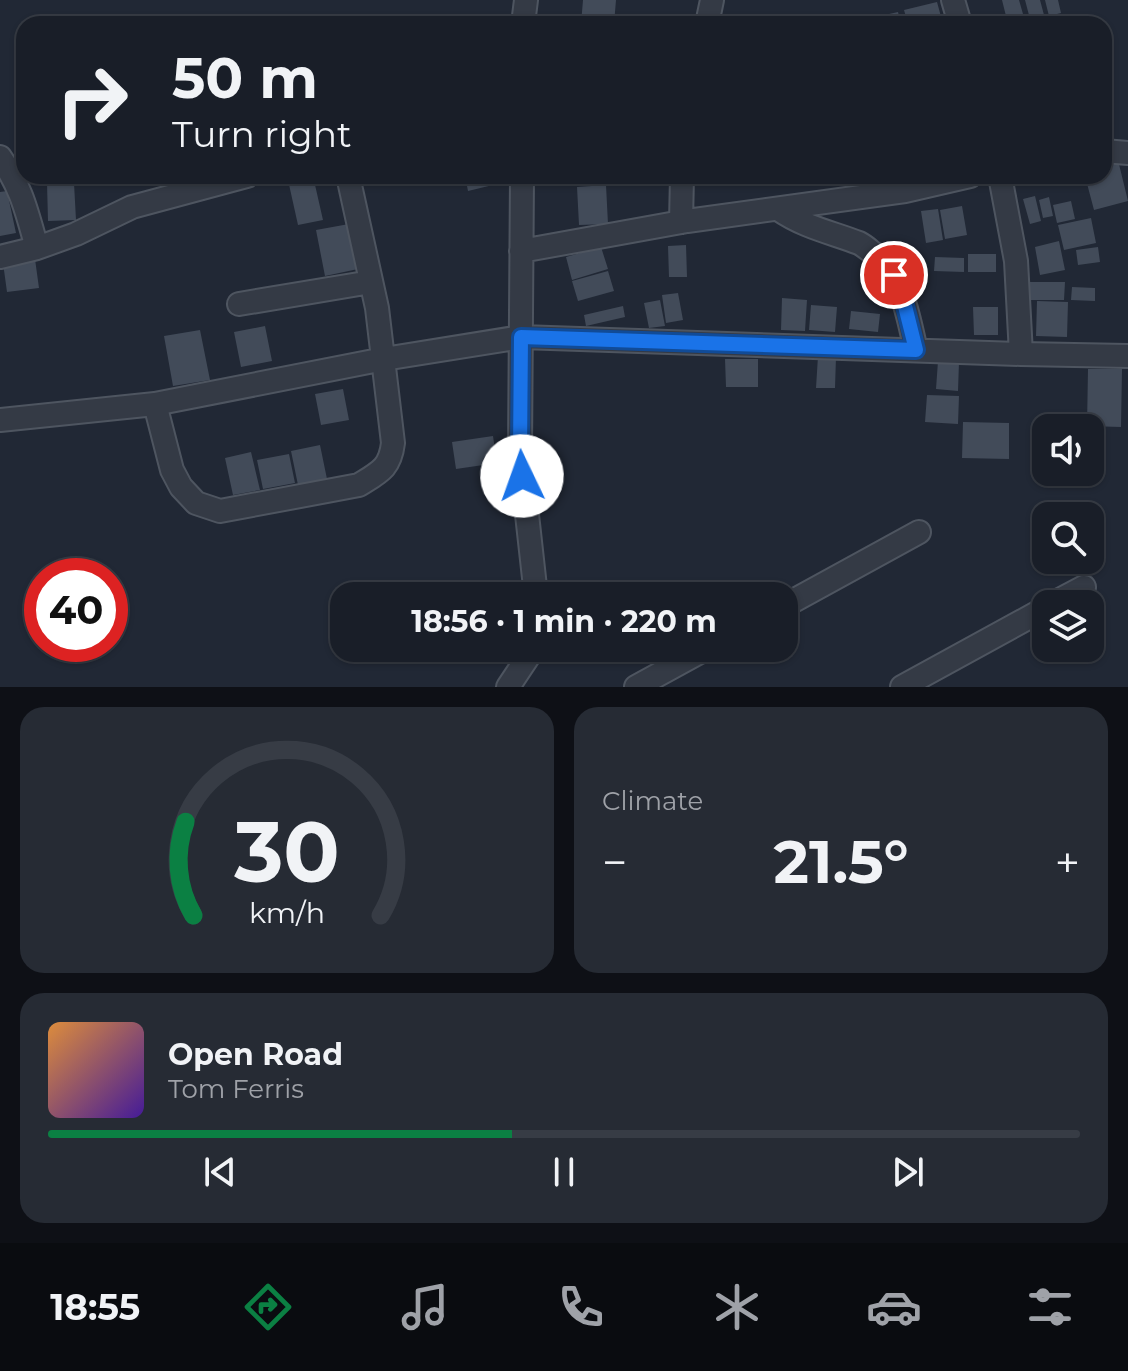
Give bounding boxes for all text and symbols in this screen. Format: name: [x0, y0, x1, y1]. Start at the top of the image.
text: 50 m: [172, 44, 318, 112]
icon: right: [40, 48, 144, 152]
text: Turn right: [172, 112, 352, 156]
pin: [860, 241, 928, 309]
icon: arrive: [872, 253, 916, 297]
map controls: [1032, 414, 1104, 662]
button: sound: [1032, 414, 1104, 486]
position arrow: [480, 434, 564, 518]
button: search: [1032, 502, 1104, 574]
speed limit sign: 40: [24, 558, 128, 662]
button: layers: [1032, 590, 1104, 662]
text: 18:56 · 1 min · 220 m: [411, 603, 717, 640]
text: Climate: [602, 785, 703, 817]
text: 30: [233, 801, 340, 903]
text: 21.5°: [773, 825, 909, 898]
text: −: [602, 835, 627, 889]
text: +: [1055, 835, 1080, 889]
text: km/h: [249, 895, 325, 930]
text: Open Road: [168, 1036, 343, 1073]
text: Tom Ferris: [168, 1073, 304, 1105]
icon: previous: [198, 1150, 242, 1194]
icon: pause: [542, 1150, 586, 1194]
icon: next: [886, 1150, 930, 1194]
icon: directions: [240, 1279, 296, 1335]
icon: music: [397, 1279, 453, 1335]
icon: phone: [553, 1279, 609, 1335]
icon: climate: [709, 1279, 765, 1335]
icon: car: [866, 1279, 922, 1335]
icon: filters: [1022, 1279, 1078, 1335]
text: 18:55: [50, 1285, 140, 1329]

